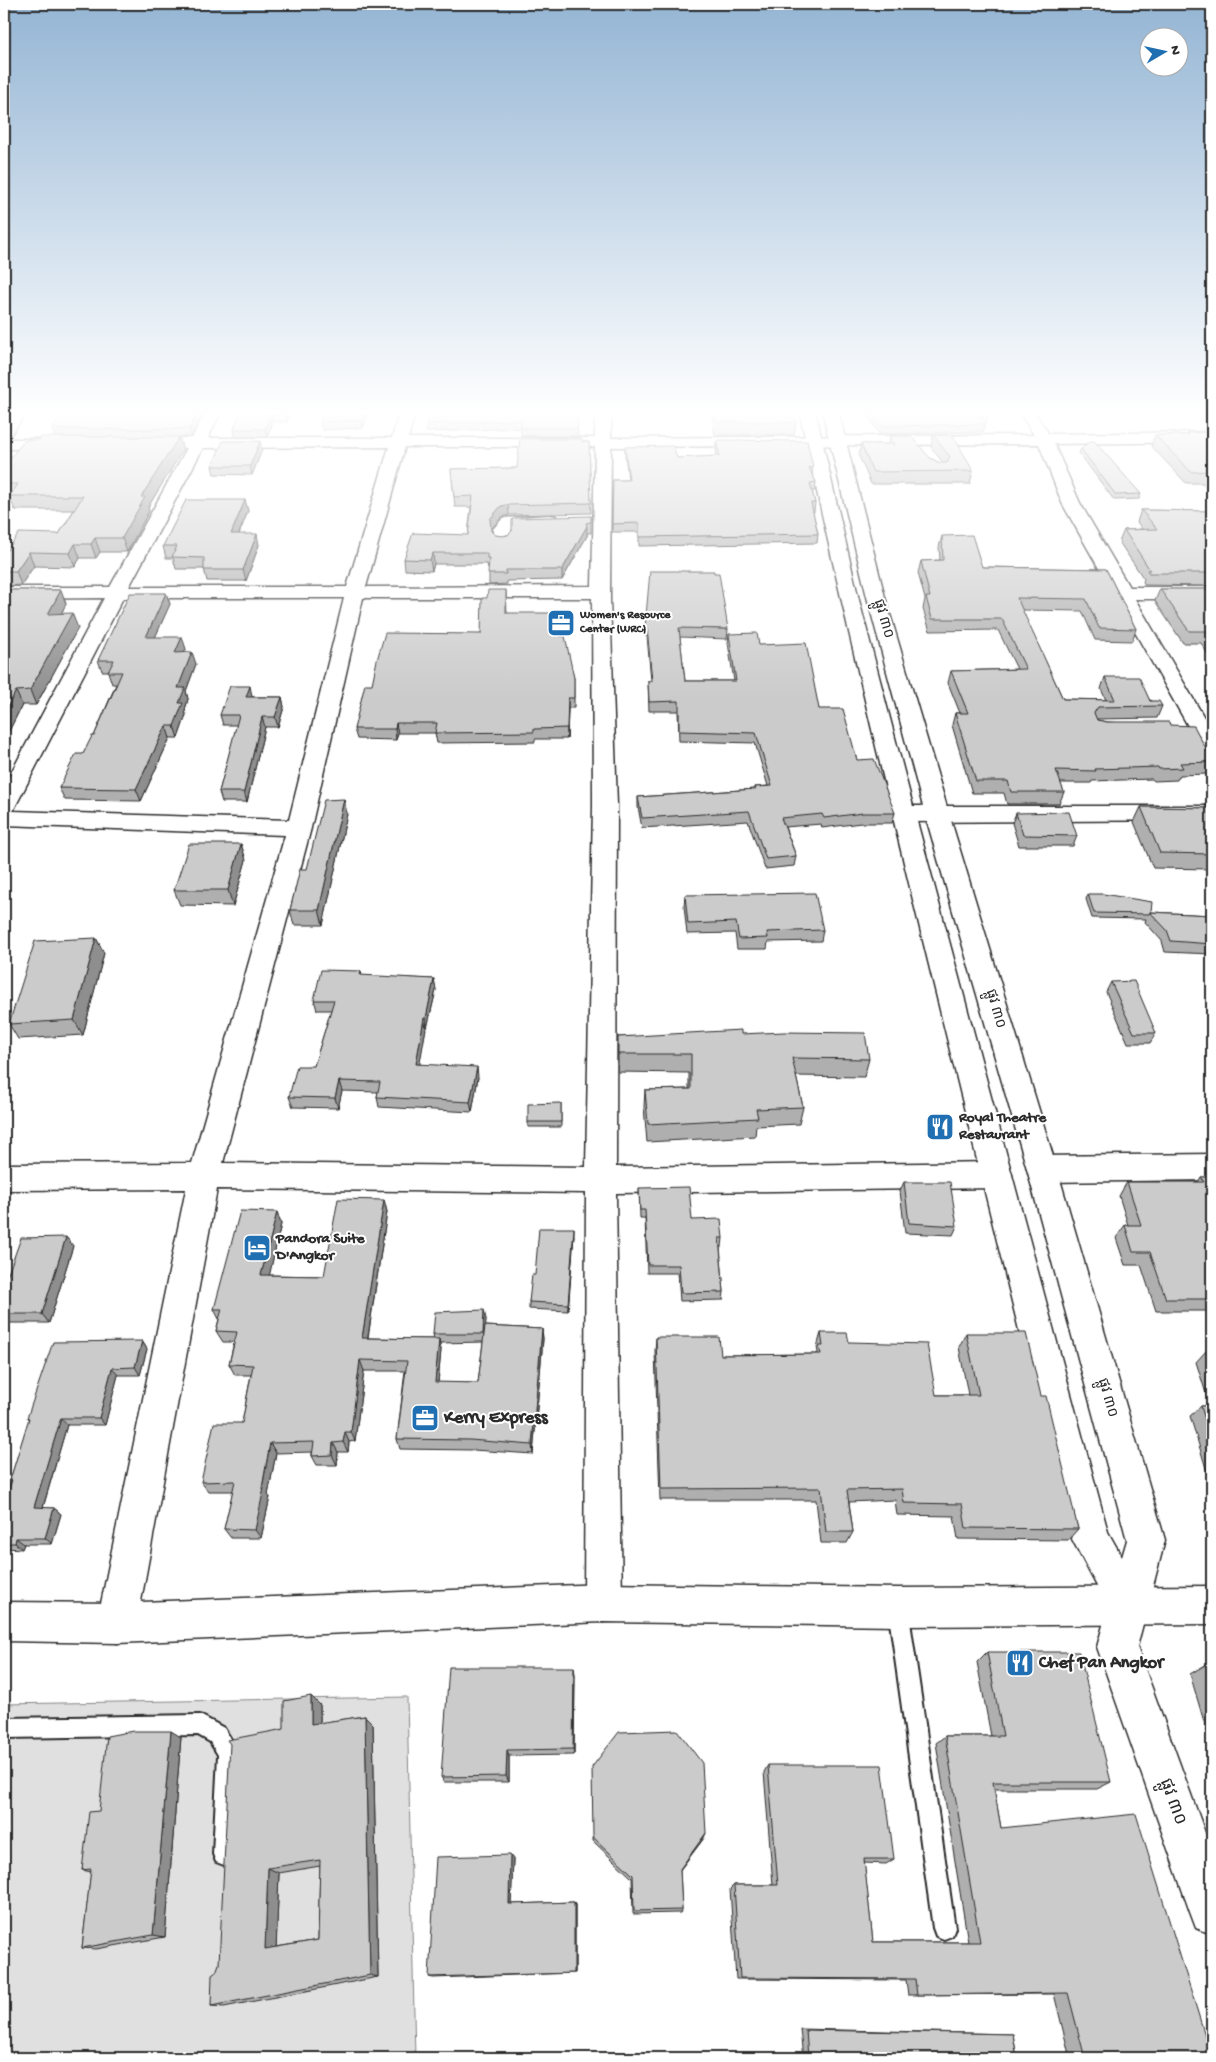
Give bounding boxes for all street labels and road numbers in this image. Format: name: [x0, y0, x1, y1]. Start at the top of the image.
street label: ផ្លូវ ៣០: [866, 597, 897, 642]
street label: ផ្លូវ ៣០: [978, 987, 1009, 1032]
street label: ផ្លូវ ៣០: [1090, 1376, 1121, 1421]
street label: ផ្លូវ ៣០: [1151, 1776, 1190, 1830]

